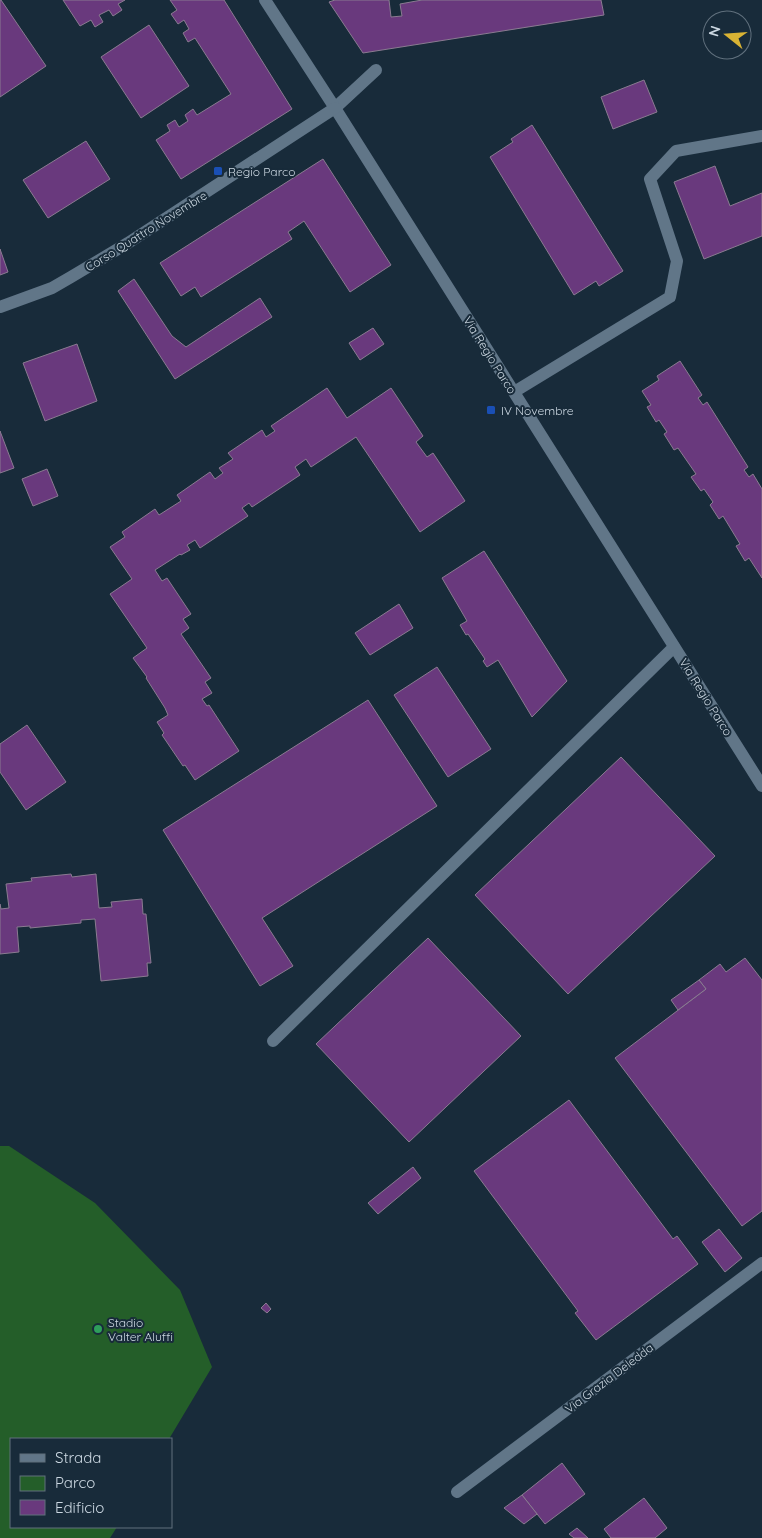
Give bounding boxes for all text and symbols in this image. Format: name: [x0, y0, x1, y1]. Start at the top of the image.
north arrow: [702, 10, 752, 60]
text: N: [704, 24, 725, 39]
place label: Regio Parco: [228, 164, 295, 179]
marker: Regio Parco: [212, 165, 224, 177]
street label: Corso Quattro Novembre: [82, 187, 210, 275]
street label: Via Regio Parco: [460, 313, 520, 397]
place label: IV Novembre: [501, 403, 574, 418]
marker: IV Novembre: [485, 404, 497, 416]
street label: Via Regio Parco: [676, 655, 736, 739]
place label: Stadio Valter Aluffi: [108, 1315, 173, 1344]
marker: Stadio Valter Aluffi: [92, 1323, 104, 1335]
street label: Via Grazia Deledda: [562, 1340, 656, 1416]
legend: [10, 1438, 172, 1528]
text: Strada: [55, 1448, 101, 1467]
text: Parco: [55, 1473, 95, 1492]
text: Edificio: [55, 1498, 104, 1517]

